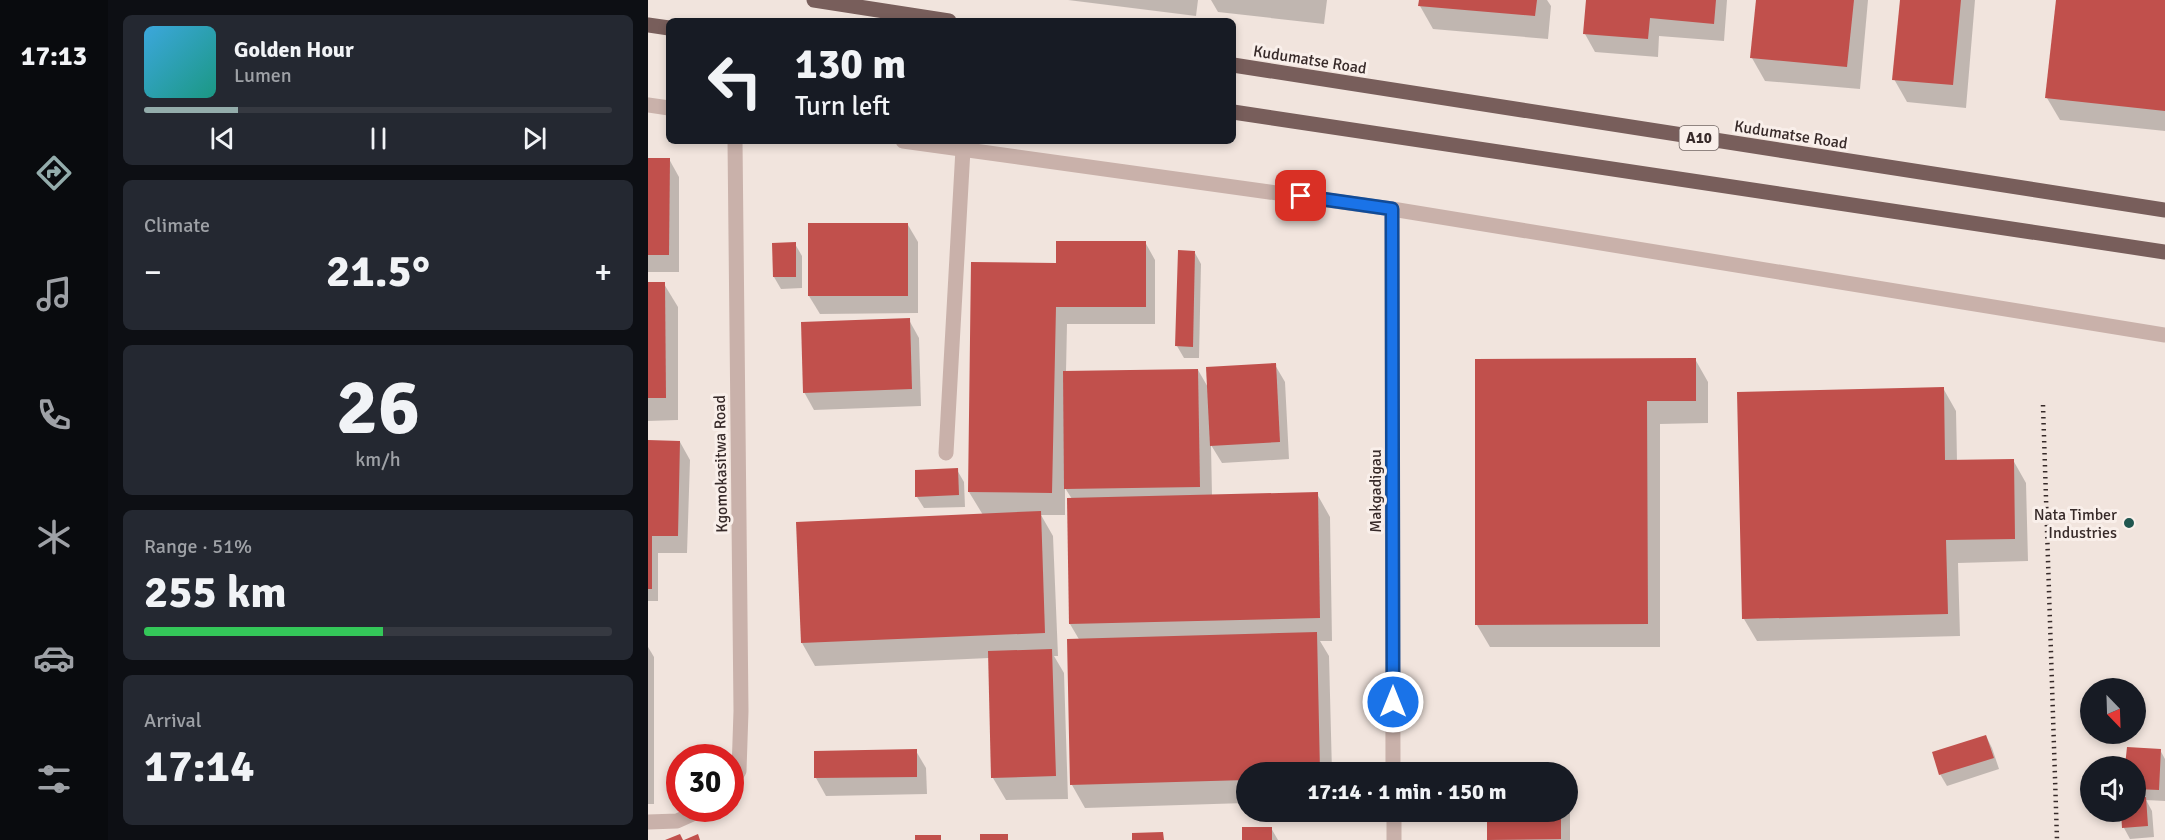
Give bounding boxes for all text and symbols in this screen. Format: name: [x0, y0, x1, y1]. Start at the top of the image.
text: Golden Hour: [234, 36, 354, 63]
text: 130 m: [795, 39, 906, 90]
text: 17:13: [21, 40, 87, 73]
street label: Kudumatse Road: [1252, 41, 1368, 79]
icon: left: [696, 42, 774, 120]
text: Lumen: [234, 63, 292, 88]
text: Turn left: [795, 90, 890, 123]
street label: Kudumatse Road: [1733, 116, 1849, 154]
icon: previous: [206, 122, 239, 155]
icon: pause: [362, 122, 395, 155]
icon: next: [518, 122, 551, 155]
road number: A10: [1680, 126, 1718, 150]
icon: directions: [33, 152, 75, 194]
pin: [1275, 170, 1326, 221]
icon: arrive: [1284, 179, 1317, 212]
text: Climate: [144, 213, 210, 238]
text: 21.5°: [326, 244, 430, 299]
text: −: [144, 252, 162, 293]
text: +: [594, 252, 612, 293]
icon: music: [33, 273, 75, 315]
text: 26: [336, 360, 420, 456]
icon: phone: [33, 394, 75, 436]
street label: Kgomokasitwa Road: [710, 395, 732, 533]
text: km/h: [355, 447, 401, 472]
street label: Makgadigau: [1366, 449, 1386, 533]
place label: Nata Timber Industries: [2034, 505, 2117, 543]
icon: climate: [33, 516, 75, 558]
marker: Nata Timber Industries: [2122, 516, 2136, 530]
text: Range · 51%: [144, 534, 252, 559]
text: 255 km: [144, 565, 287, 620]
icon: car: [33, 637, 75, 679]
position arrow: [1361, 670, 1425, 734]
north arrow: [2080, 678, 2146, 744]
map controls: [2080, 678, 2146, 822]
text: Arrival: [144, 708, 202, 733]
text: 17:14: [144, 739, 254, 794]
speed limit sign: 30: [666, 744, 744, 822]
button: sound: [2080, 756, 2146, 822]
icon: filters: [33, 758, 75, 800]
text: 17:14 · 1 min · 150 m: [1307, 778, 1507, 805]

